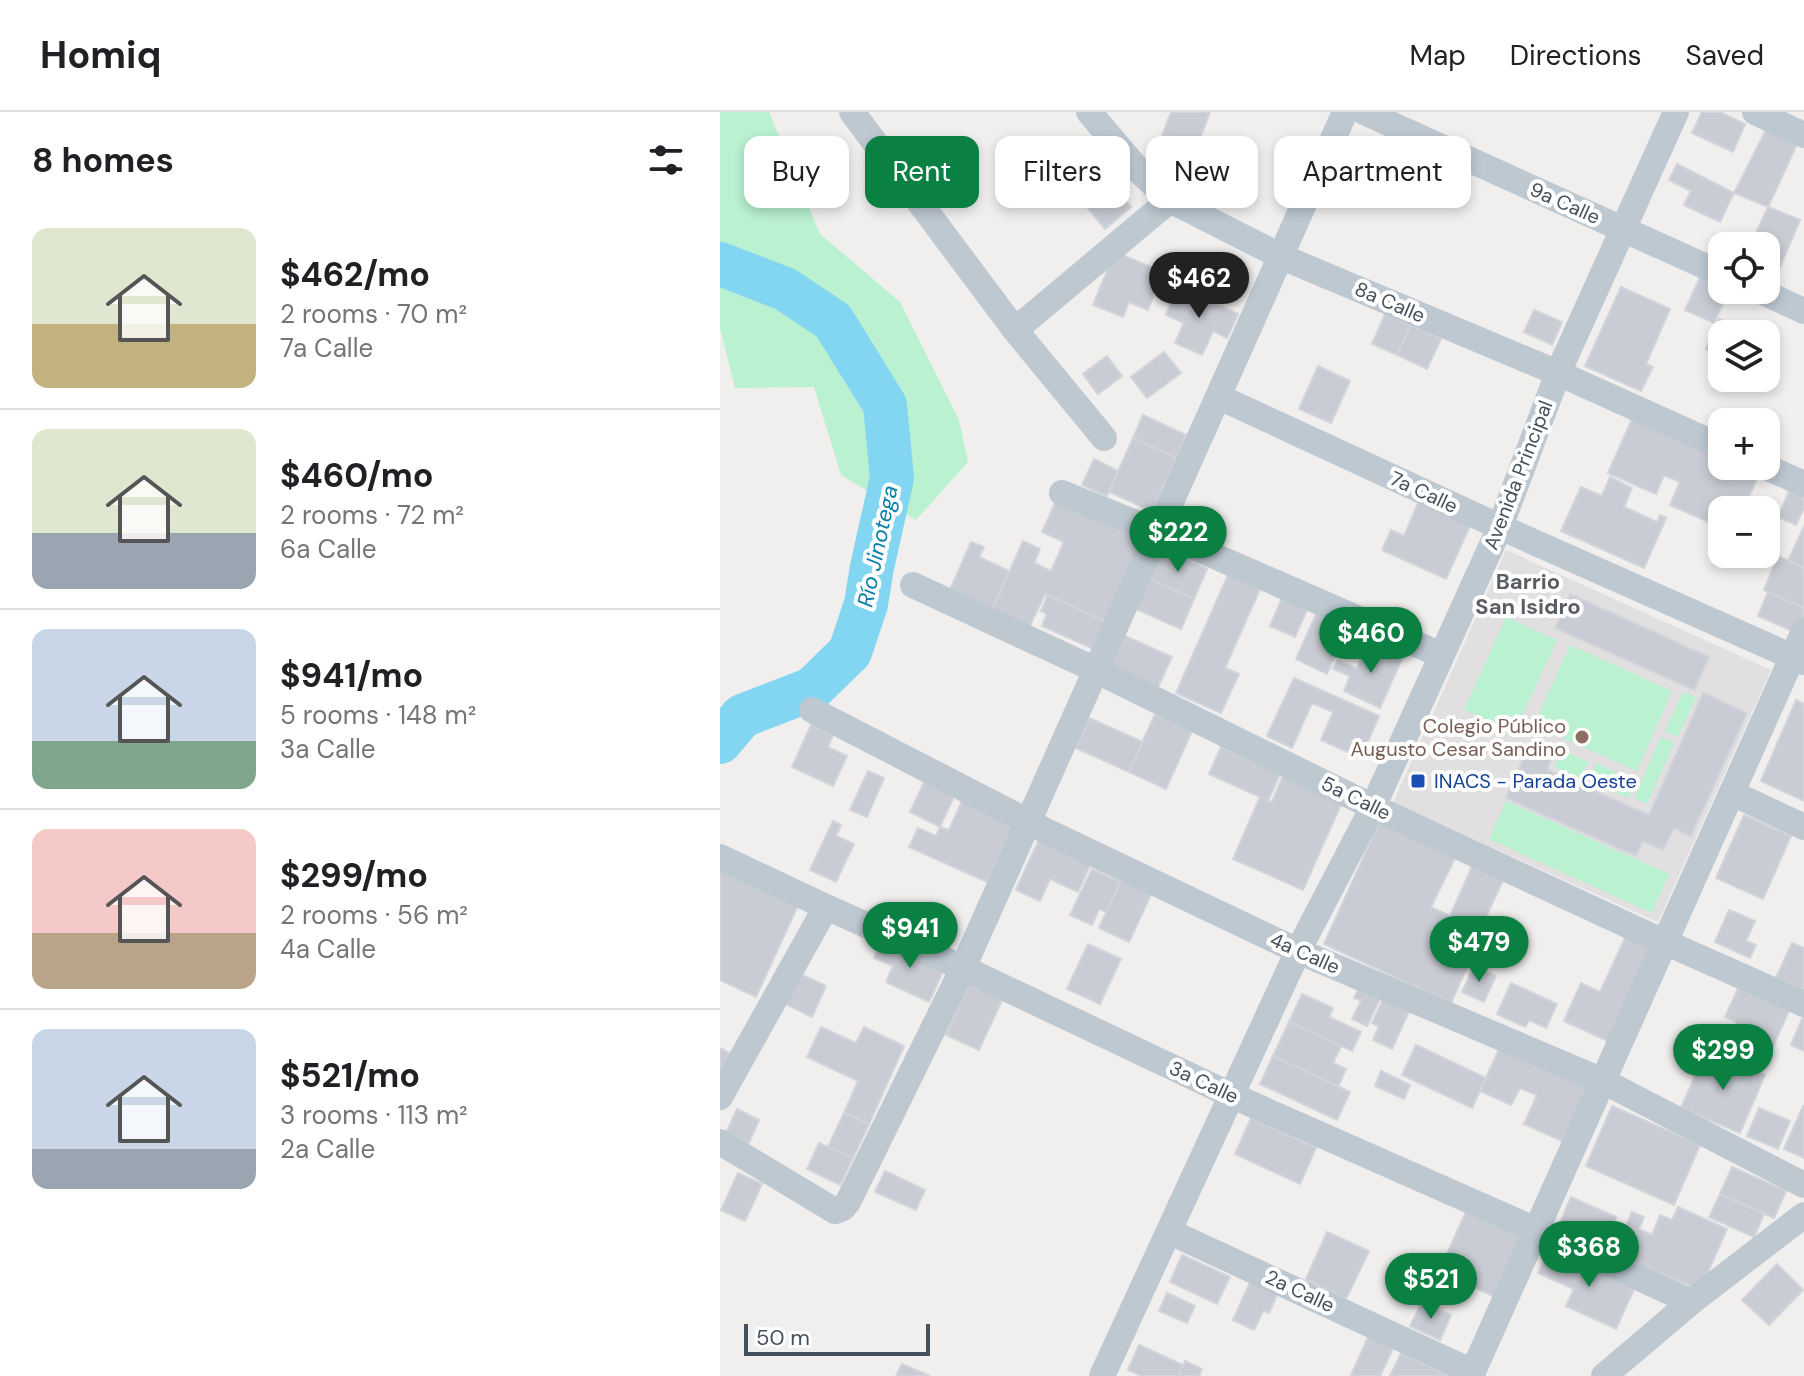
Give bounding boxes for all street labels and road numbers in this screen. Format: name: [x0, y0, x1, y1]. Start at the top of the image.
street label: 9a Calle: [1526, 176, 1604, 230]
street label: 8a Calle: [1351, 276, 1429, 328]
street label: Avenida Principal: [1478, 397, 1558, 553]
street label: 7a Calle: [1386, 465, 1462, 519]
street label: 5a Calle: [1317, 770, 1395, 826]
street label: 4a Calle: [1266, 926, 1344, 980]
street label: 3a Calle: [1165, 1055, 1243, 1109]
street label: 2a Calle: [1261, 1264, 1339, 1318]

